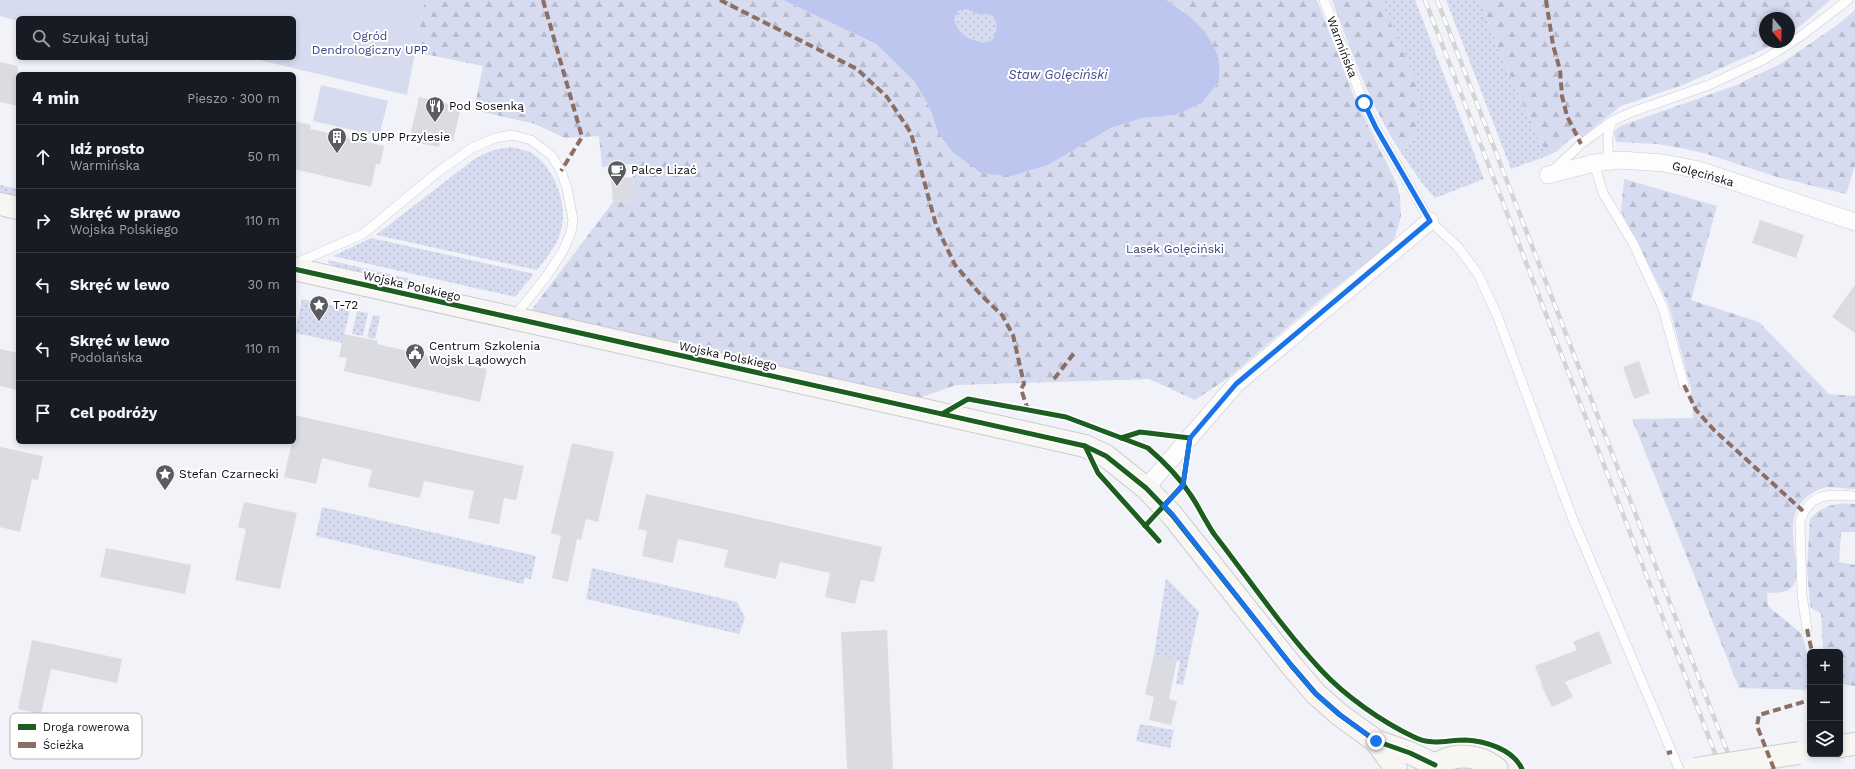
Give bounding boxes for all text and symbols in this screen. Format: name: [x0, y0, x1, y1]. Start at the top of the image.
north arrow: [1759, 12, 1795, 48]
street label: Warmińska: [1324, 14, 1360, 80]
search box: [16, 16, 296, 60]
icon: search: [30, 27, 52, 49]
text: Szukaj tutaj: [62, 29, 149, 47]
park label: Ogród Dendrologiczny UPP: [312, 29, 428, 57]
water label: Staw Golęciński: [1008, 67, 1108, 82]
text: 4 min: [32, 88, 79, 108]
text: Pieszo · 300 m: [187, 91, 280, 106]
route start: [1355, 94, 1373, 112]
restaurant icon: Pod Sosenką: [424, 95, 446, 123]
place label: Pod Sosenką: [449, 99, 524, 113]
building icon: DS UPP Przylesie: [326, 126, 348, 154]
place label: DS UPP Przylesie: [351, 130, 450, 144]
text: Idź prosto: [70, 140, 144, 158]
icon: ahead: [32, 146, 54, 168]
text: 50 m: [248, 149, 280, 164]
text: Warmińska: [70, 158, 140, 173]
cafe icon: Palce Lizać: [606, 159, 628, 187]
street label: Golęcińska: [1670, 159, 1736, 190]
place label: Palce Lizać: [631, 163, 697, 177]
text: Skręć w prawo: [70, 204, 180, 222]
icon: right: [32, 210, 54, 232]
text: 110 m: [245, 213, 280, 228]
text: Wojska Polskiego: [70, 222, 178, 237]
park label: Lasek Golęciński: [1126, 242, 1224, 256]
street label: Wojska Polskiego: [362, 268, 462, 304]
icon: left: [32, 274, 54, 296]
text: Skręć w lewo: [70, 276, 170, 294]
text: 30 m: [248, 277, 280, 292]
place icon: T-72: [308, 294, 330, 322]
place label: T-72: [333, 298, 358, 312]
text: Skręć w lewo: [70, 332, 170, 350]
icon: left: [32, 338, 54, 360]
place label: Centrum Szkolenia Wojsk Lądowych: [429, 339, 540, 367]
street label: Wojska Polskiego: [678, 339, 778, 373]
text: 110 m: [245, 341, 280, 356]
public building icon: Centrum Szkolenia Wojsk Lądowych: [404, 342, 426, 370]
text: Podolańska: [70, 350, 142, 365]
icon: arrive: [32, 402, 54, 424]
text: Cel podróży: [70, 404, 157, 422]
place icon: Stefan Czarnecki: [154, 463, 176, 491]
place label: Stefan Czarnecki: [179, 467, 279, 481]
map controls: [1807, 649, 1843, 757]
button: +: [1807, 649, 1843, 685]
button: −: [1807, 685, 1843, 721]
legend: [10, 713, 142, 759]
text: Droga rowerowa: [43, 721, 130, 734]
button: layers: [1807, 721, 1843, 757]
route end: [1367, 732, 1385, 750]
text: Ścieżka: [43, 738, 84, 752]

